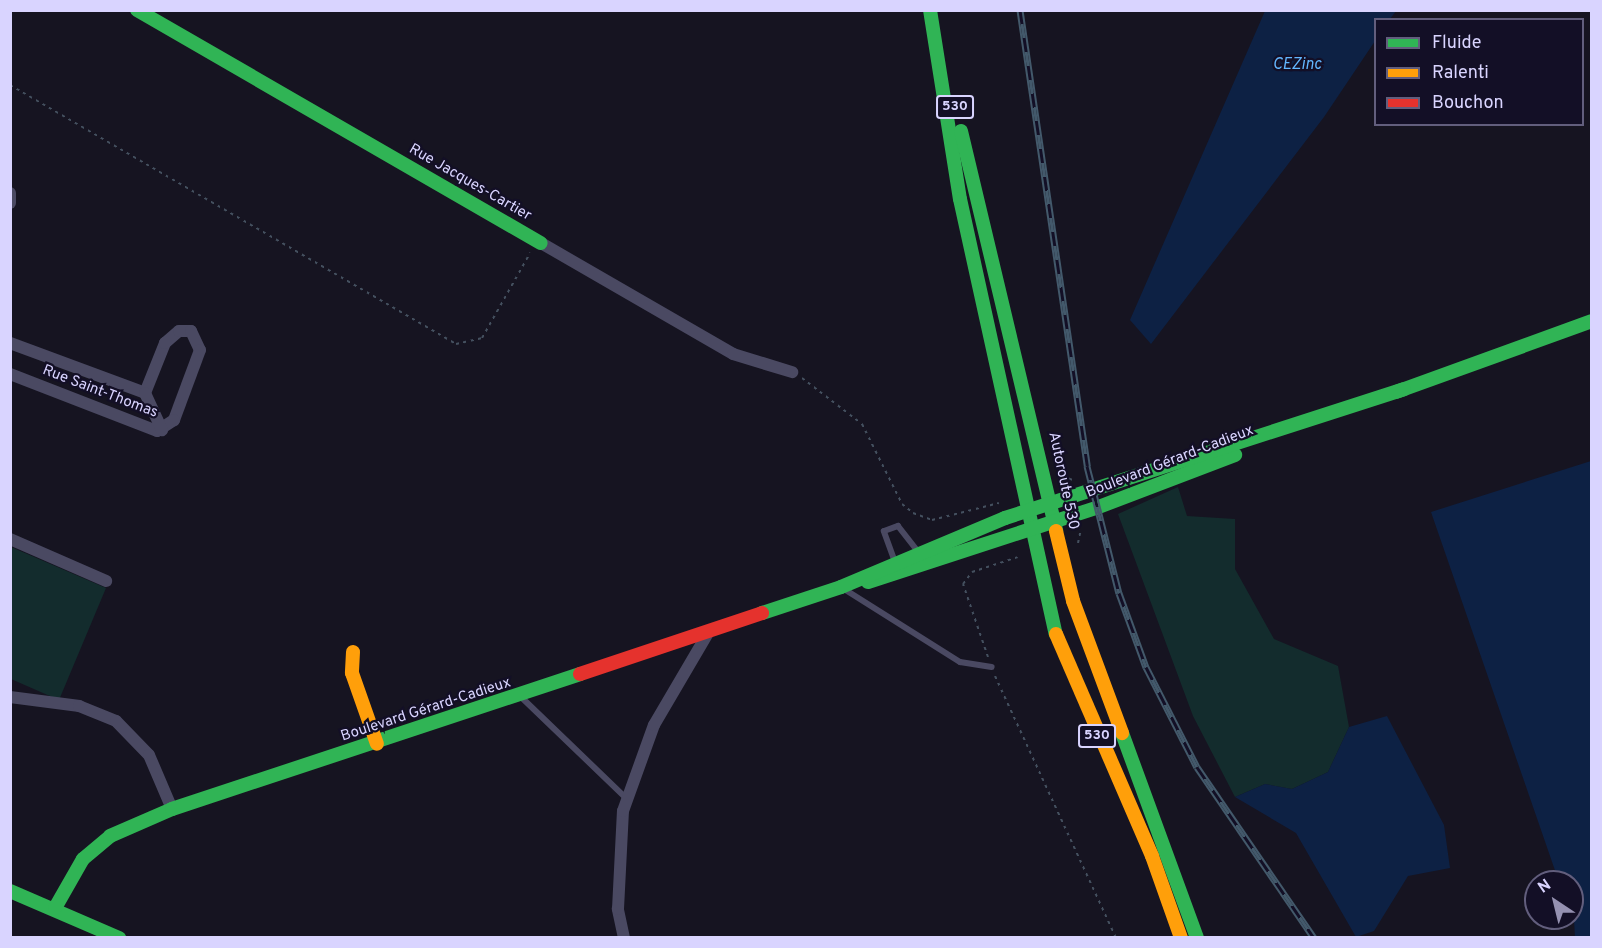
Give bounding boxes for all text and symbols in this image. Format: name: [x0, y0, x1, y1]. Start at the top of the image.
legend: [1374, 18, 1584, 126]
text: Fluide: [1432, 32, 1481, 55]
water label: CEZinc: [1273, 55, 1321, 75]
text: Ralenti: [1432, 62, 1489, 85]
text: Bouchon: [1432, 92, 1504, 115]
road number: 530: [936, 96, 974, 118]
street label: Rue Jacques-Cartier: [406, 141, 534, 225]
street label: Rue Saint-Thomas: [40, 362, 160, 422]
street label: Boulevard Gérard-Cadieux: [1084, 422, 1256, 502]
street label: Autoroute 530: [1044, 430, 1082, 532]
street label: Boulevard Gérard-Cadieux: [339, 674, 513, 746]
road number: 530: [1078, 725, 1116, 747]
north arrow: [1524, 870, 1584, 930]
text: N: [1534, 875, 1555, 898]

